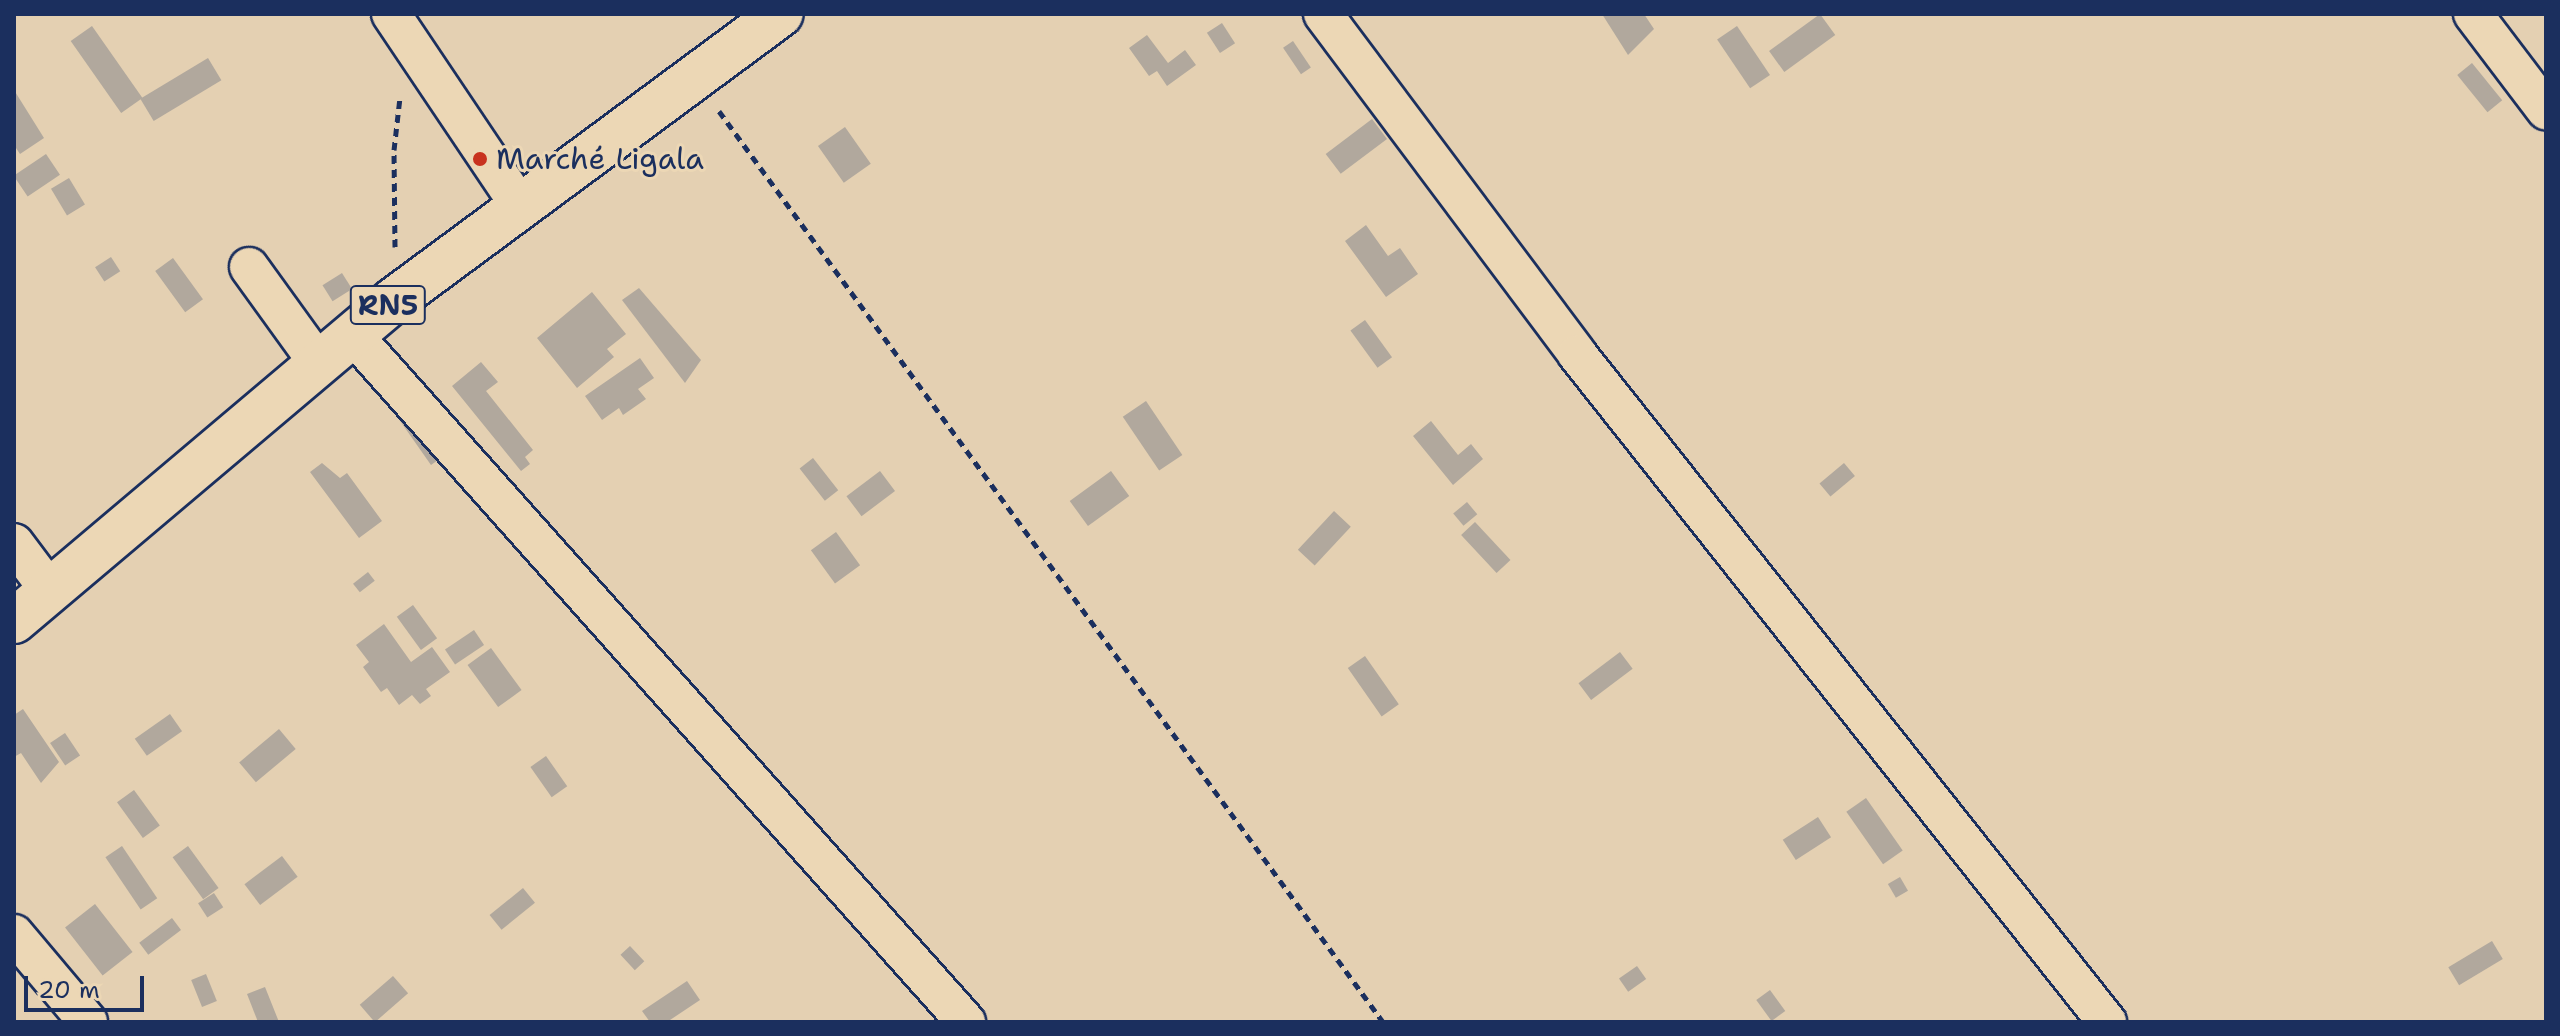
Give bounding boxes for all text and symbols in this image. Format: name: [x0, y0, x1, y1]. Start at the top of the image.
place label: Marché Ligala: [496, 141, 704, 177]
marker: Marché Ligala: [471, 150, 489, 168]
road number: RN5: [348, 281, 428, 329]
scale bar: [28, 960, 148, 1010]
text: 20 m: [38, 974, 100, 1006]

